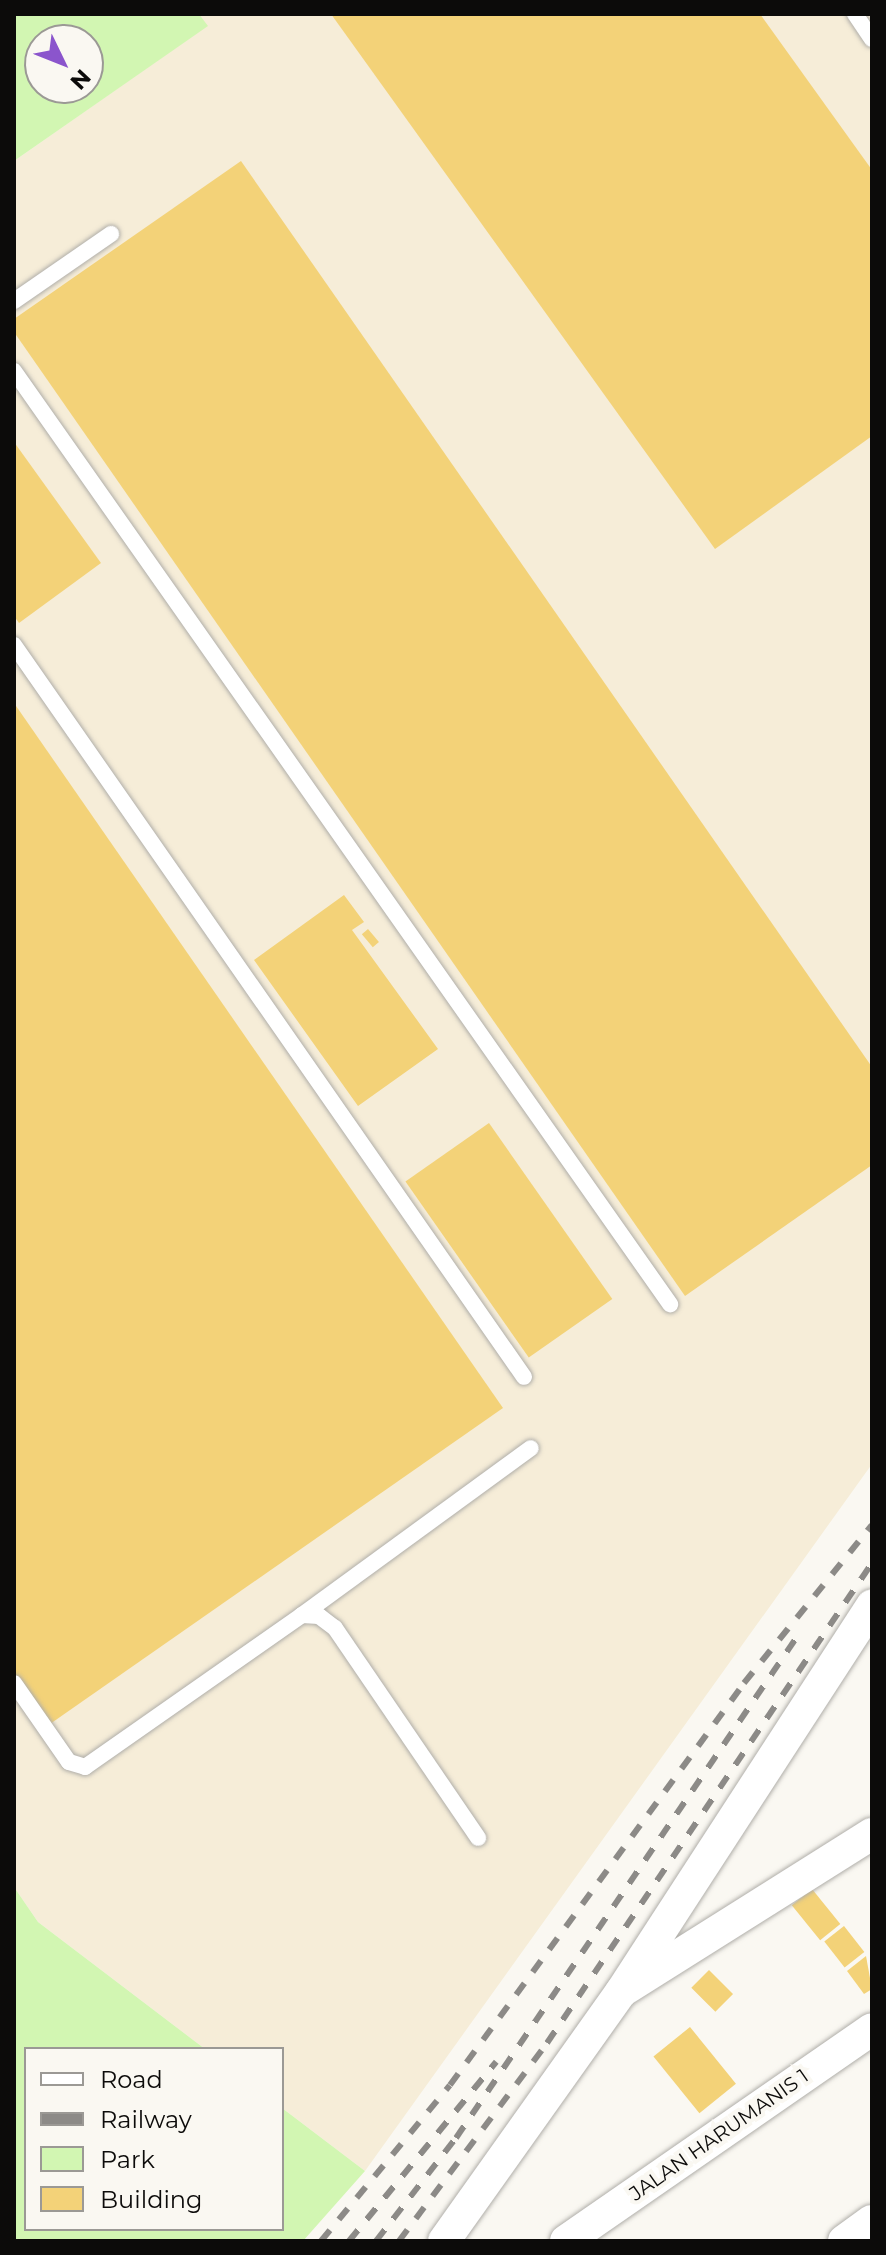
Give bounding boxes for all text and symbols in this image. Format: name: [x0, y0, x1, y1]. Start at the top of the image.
north arrow: [24, 24, 104, 104]
text: N: [65, 64, 96, 95]
legend: [24, 2047, 284, 2231]
street label: JALAN HARUMANIS 1: [625, 2064, 813, 2206]
text: Road: [100, 2065, 163, 2094]
text: Railway: [100, 2105, 192, 2134]
text: Park: [100, 2145, 155, 2174]
text: Building: [100, 2185, 203, 2214]

